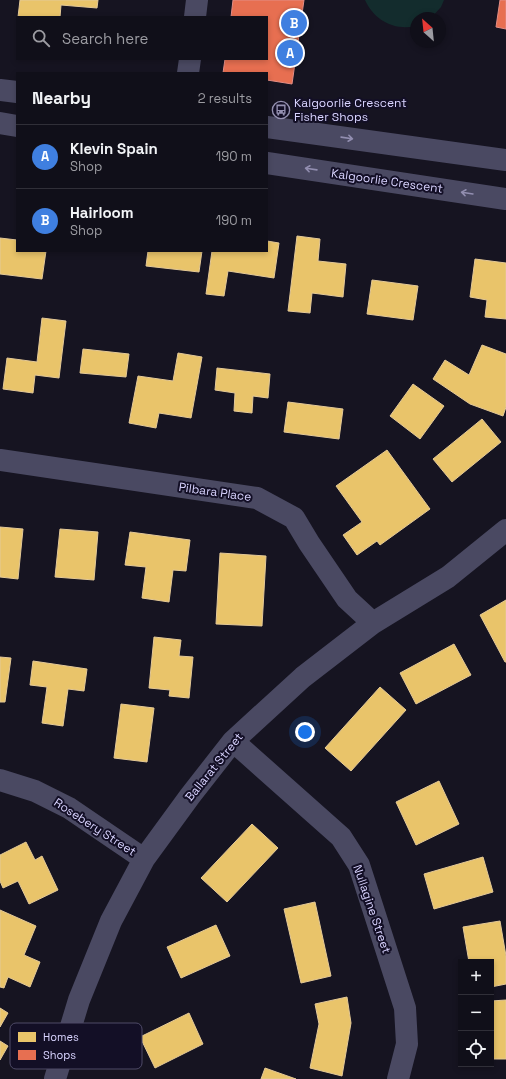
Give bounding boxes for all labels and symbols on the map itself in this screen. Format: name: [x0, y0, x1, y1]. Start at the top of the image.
pin: B: [281, 8, 307, 38]
north arrow: [410, 12, 446, 48]
pin: A: [277, 38, 303, 68]
place label: Kalgoorlie Crescent Fisher Shops: [294, 95, 407, 125]
bus stop icon: Kalgoorlie Crescent Fisher Shops: [271, 100, 291, 120]
one-way arrow: [340, 134, 353, 142]
one-way arrow: [305, 165, 318, 173]
street label: Kalgoorlie Crescent: [330, 165, 444, 197]
one-way arrow: [461, 189, 474, 197]
street label: Pilbara Place: [178, 479, 252, 505]
your location: [295, 722, 315, 742]
street label: Ballarat Street: [181, 729, 247, 805]
street label: Rosebery Street: [51, 794, 139, 860]
street label: Nullagine Street: [349, 863, 395, 955]
legend: [10, 1023, 142, 1069]
text: Homes: [43, 1030, 79, 1044]
text: Shops: [43, 1048, 76, 1062]

